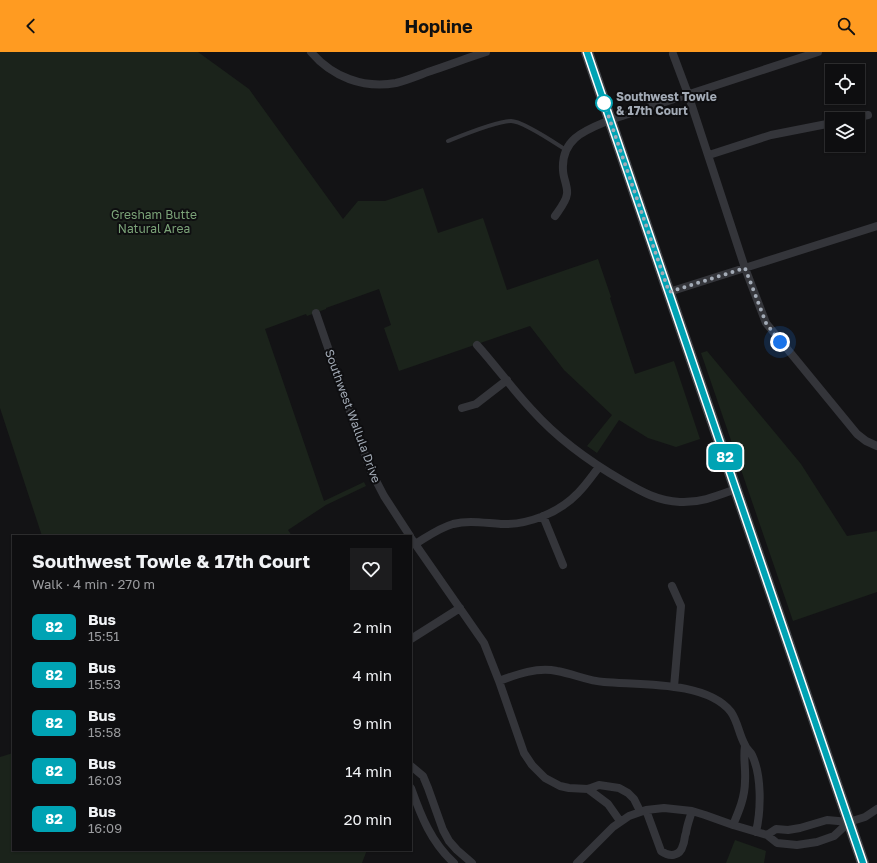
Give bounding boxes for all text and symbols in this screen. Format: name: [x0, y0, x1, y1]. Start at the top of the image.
icon: back: [20, 15, 42, 37]
text: Hopline: [404, 15, 473, 37]
icon: search: [835, 15, 857, 37]
map controls: [825, 64, 865, 152]
button: locate: [825, 64, 865, 104]
place label: Southwest Towle & 17th Court: [616, 89, 717, 118]
marker: Southwest Towle & 17th Court: [595, 94, 613, 112]
button: layers: [825, 112, 865, 152]
park label: Gresham Butte Natural Area: [111, 207, 197, 236]
your location: [770, 332, 790, 352]
street label: Southwest Wallula Drive: [322, 347, 384, 485]
line badge: 82: [707, 444, 743, 470]
text: 82: [716, 448, 734, 465]
button: heart: [350, 548, 392, 590]
text: Southwest Towle & 17th Court: [32, 549, 310, 572]
text: Walk · 4 min · 270 m: [32, 576, 155, 592]
text: Bus: [88, 610, 116, 628]
text: 82: [45, 618, 63, 635]
text: 2 min: [353, 618, 392, 636]
text: 15:51: [88, 628, 120, 644]
text: Bus: [88, 658, 116, 676]
text: 82: [45, 666, 63, 683]
text: 4 min: [353, 666, 392, 684]
text: 15:53: [88, 676, 121, 692]
text: Bus: [88, 706, 116, 724]
text: 82: [45, 714, 63, 731]
text: 9 min: [353, 714, 392, 732]
text: 15:58: [88, 724, 121, 740]
text: Bus: [88, 754, 116, 772]
text: 82: [45, 762, 63, 779]
text: 14 min: [345, 762, 392, 780]
text: 16:03: [88, 772, 122, 788]
text: Bus: [88, 802, 116, 820]
text: 82: [45, 810, 63, 827]
text: 20 min: [344, 810, 392, 828]
text: 16:09: [88, 820, 122, 836]

